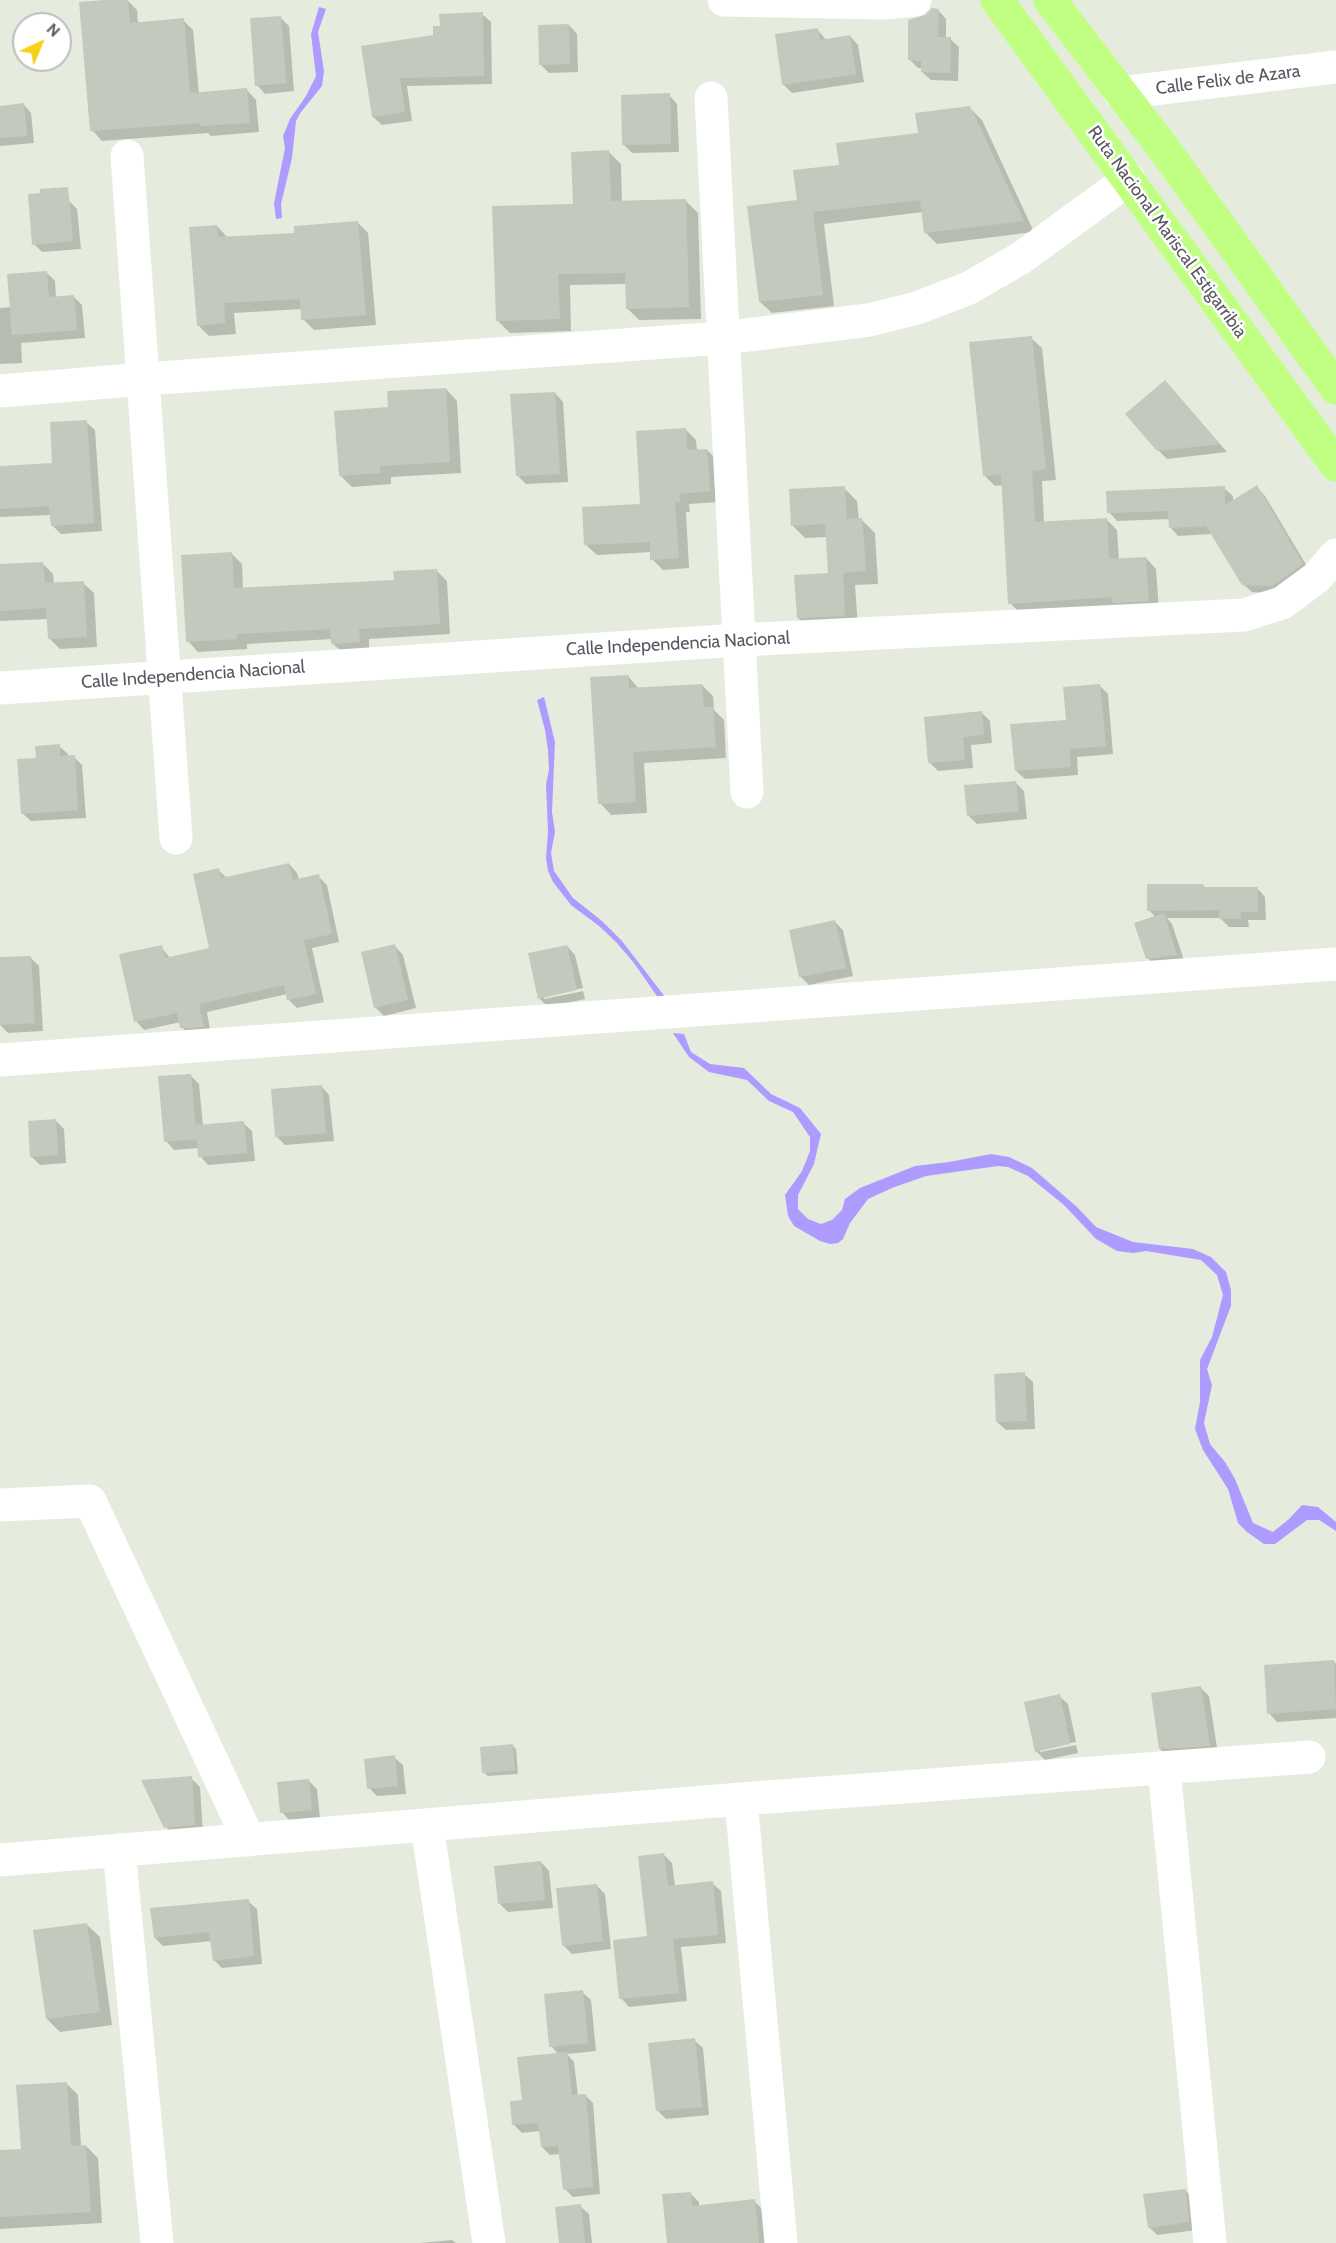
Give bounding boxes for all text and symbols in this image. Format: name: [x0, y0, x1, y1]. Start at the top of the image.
north arrow: [12, 12, 72, 72]
text: N: [43, 19, 64, 41]
street label: Calle Felix de Azara: [1154, 60, 1302, 100]
street label: Ruta Nacional Mariscal Estigarribia: [1083, 122, 1251, 342]
street label: Calle Independencia Nacional: [565, 627, 791, 661]
street label: Calle Independencia Nacional: [80, 656, 306, 694]

